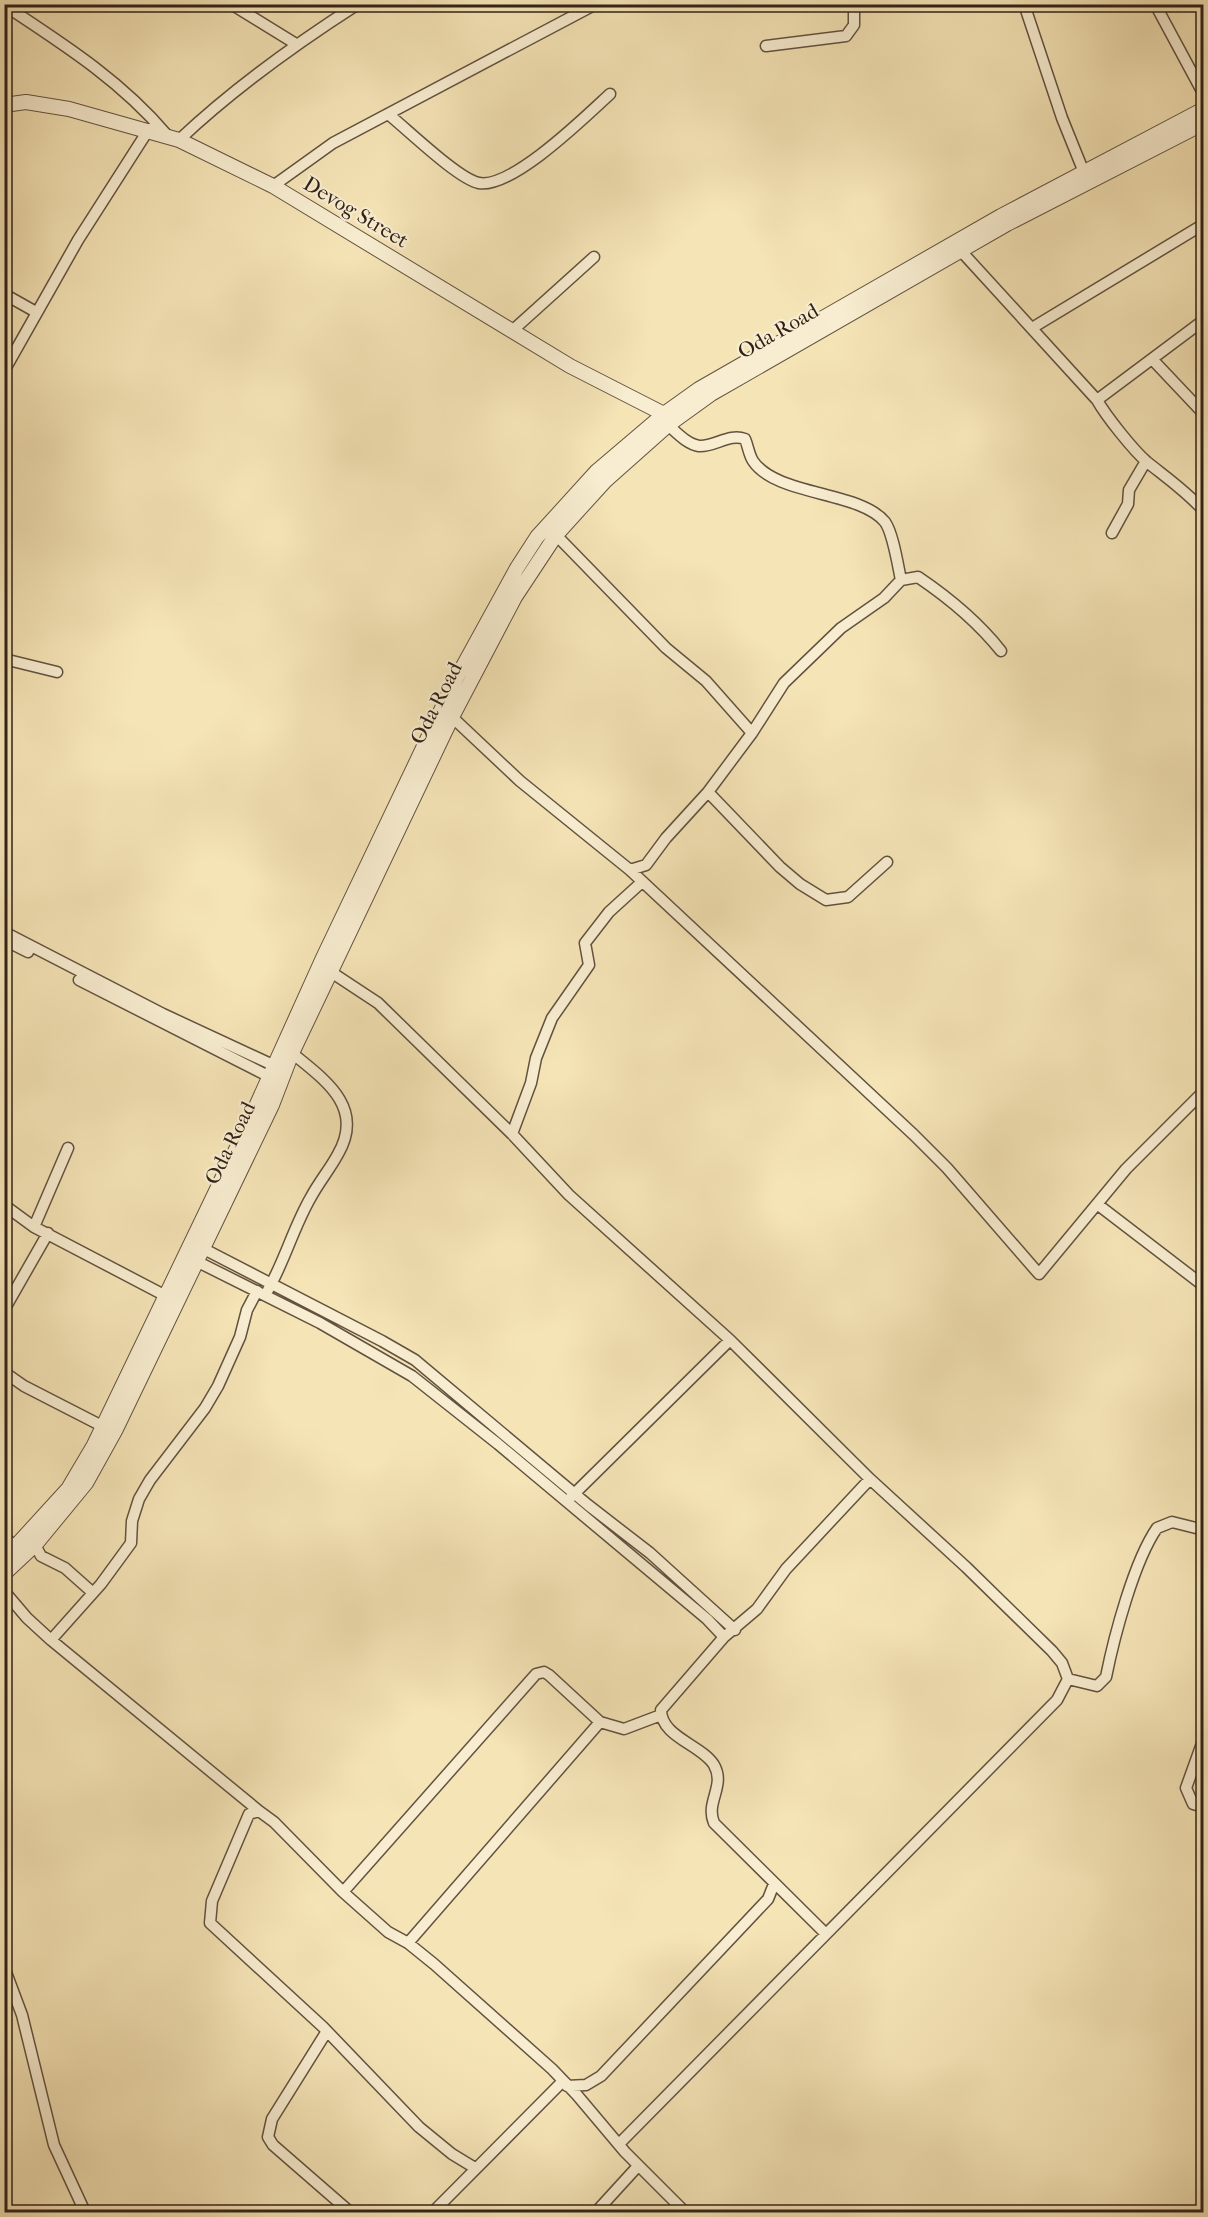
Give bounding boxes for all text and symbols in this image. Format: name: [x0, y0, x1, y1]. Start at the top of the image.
street label: Devog Street: [299, 171, 413, 253]
street label: Oda Road: [733, 298, 823, 364]
street label: Oda Road: [405, 657, 467, 748]
street label: Oda Road: [200, 1097, 261, 1188]

